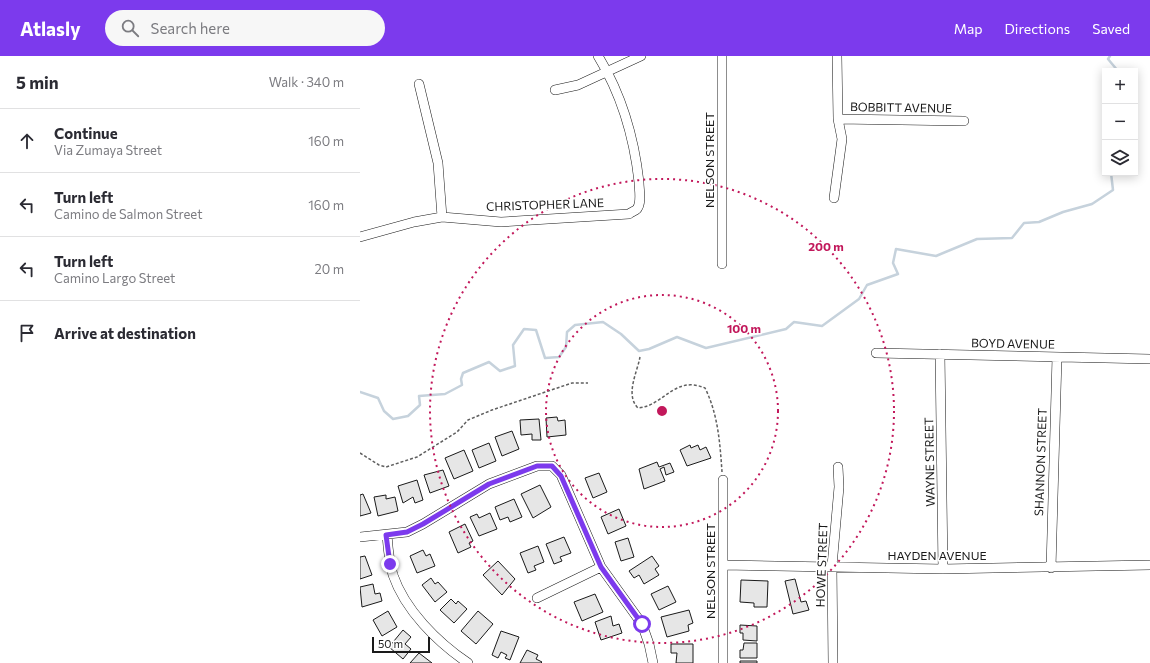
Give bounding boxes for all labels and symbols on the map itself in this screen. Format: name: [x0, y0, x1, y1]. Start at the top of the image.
street label: BOBBITT AVENUE: [850, 99, 952, 115]
street label: NELSON STREET: [702, 112, 716, 208]
street label: CHRISTOPHER LANE: [486, 195, 604, 213]
text: 200 m: [808, 239, 844, 253]
text: 100 m: [727, 321, 761, 335]
street label: BOYD AVENUE: [971, 335, 1055, 351]
centre of rings: [655, 404, 669, 418]
street label: SHANNON STREET: [1031, 407, 1049, 516]
street label: WAYNE STREET: [921, 417, 937, 507]
street label: HOWE STREET: [813, 522, 829, 608]
street label: NELSON STREET: [703, 523, 717, 619]
street label: HAYDEN AVENUE: [887, 548, 987, 562]
route end: [381, 555, 399, 573]
route start: [633, 615, 651, 633]
scale bar: [372, 635, 430, 654]

